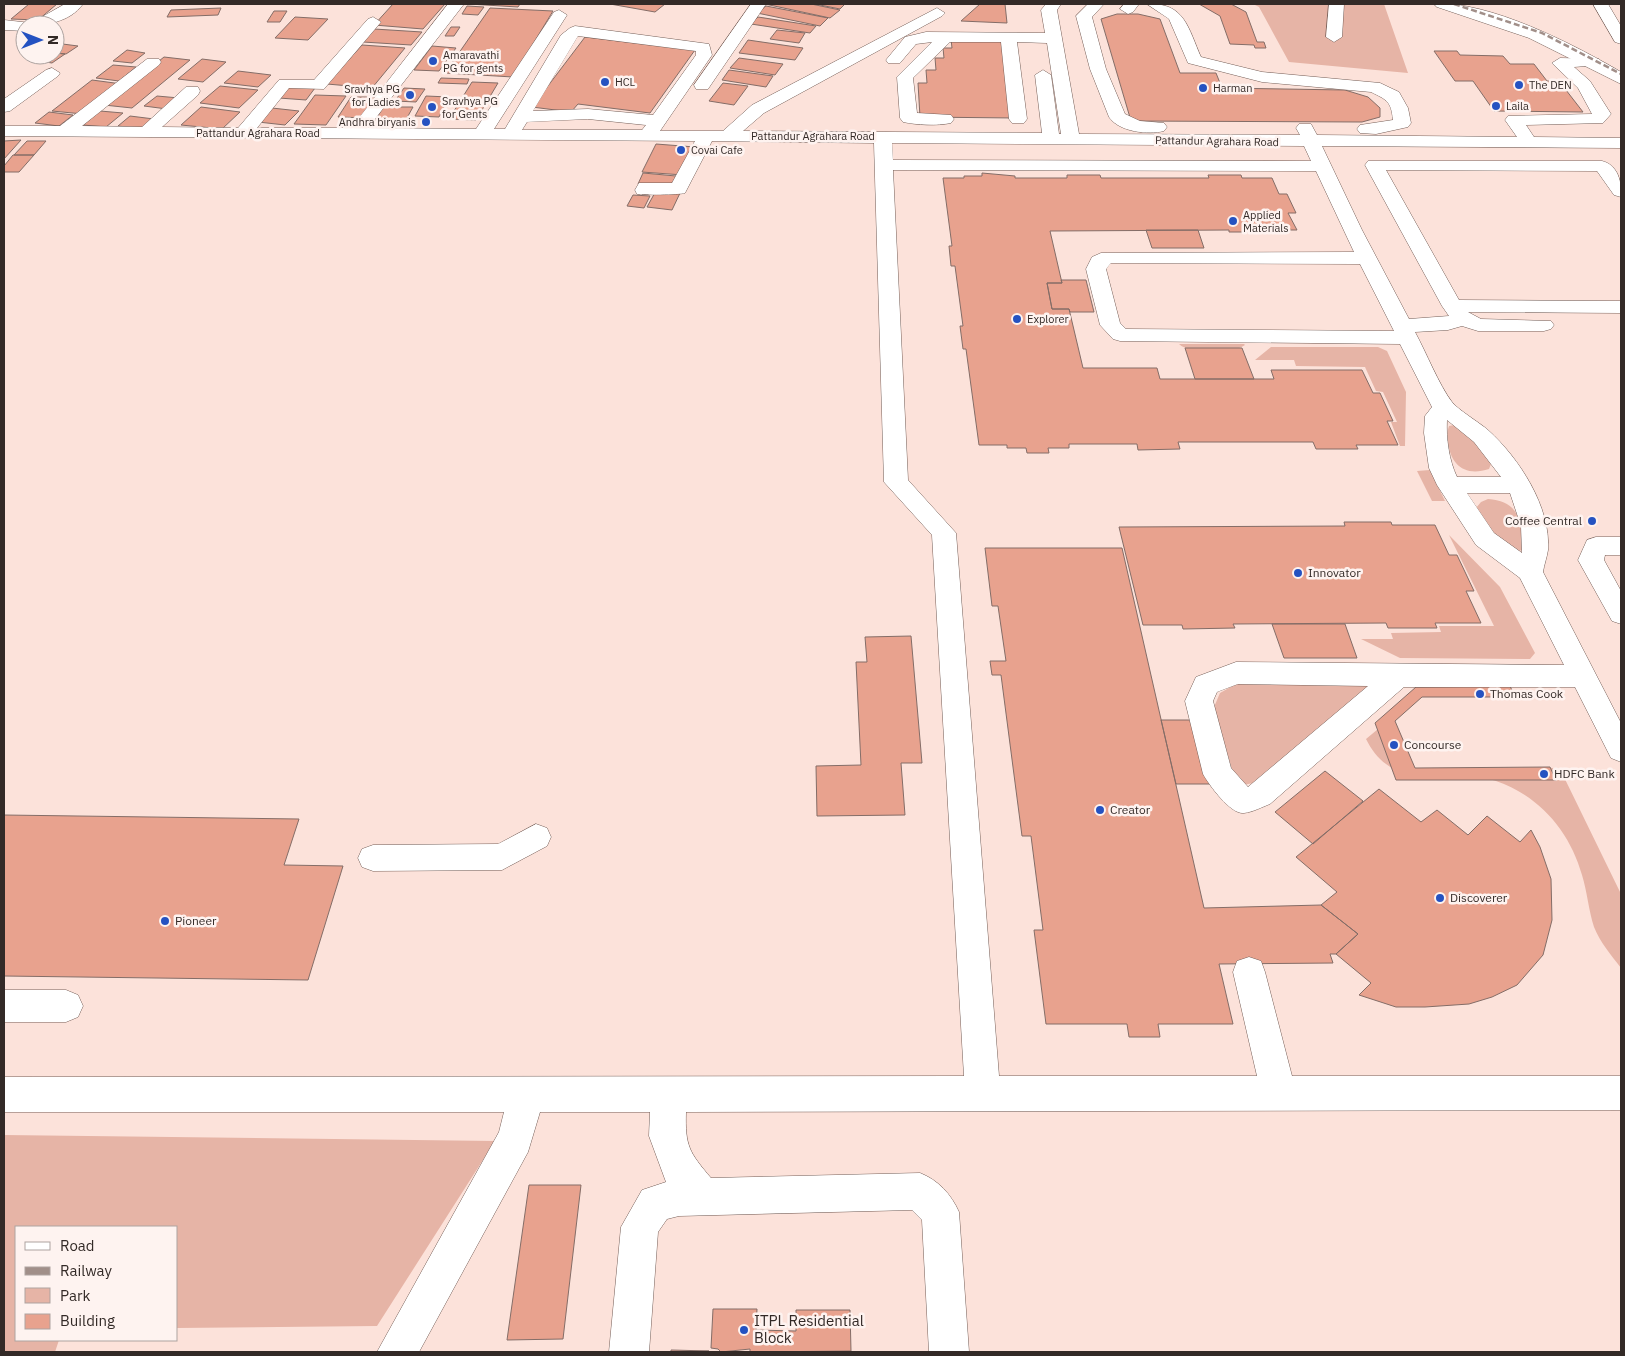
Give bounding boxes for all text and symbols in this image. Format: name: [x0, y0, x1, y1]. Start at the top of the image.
north arrow: [15, 15, 65, 65]
text: N: [44, 35, 62, 45]
place label: Amaravathi PG for gents: [443, 48, 503, 75]
marker: Amaravathi PG for gents: [427, 55, 439, 67]
place label: HCL: [615, 75, 636, 89]
marker: HCL: [599, 76, 611, 88]
place label: The DEN: [1529, 78, 1572, 92]
marker: The DEN: [1513, 79, 1525, 91]
place label: Harman: [1213, 81, 1252, 95]
place label: Sravhya PG for Ladies: [344, 82, 400, 109]
marker: Harman: [1197, 82, 1209, 94]
marker: Sravhya PG for Ladies: [404, 89, 416, 101]
place label: Sravhya PG for Gents: [442, 94, 498, 121]
place label: Laila: [1506, 99, 1529, 113]
marker: Laila: [1490, 100, 1502, 112]
marker: Sravhya PG for Gents: [426, 101, 438, 113]
place label: Andhra biryanis: [339, 115, 416, 129]
marker: Andhra biryanis: [420, 116, 432, 128]
street label: Pattandur Agrahara Road: [196, 126, 320, 140]
street label: Pattandur Agrahara Road: [751, 129, 875, 143]
street label: Pattandur Agrahara Road: [1155, 133, 1279, 149]
place label: Covai Cafe: [691, 143, 743, 157]
marker: Covai Cafe: [675, 144, 687, 156]
place label: Applied Materials: [1243, 208, 1289, 235]
marker: Applied Materials: [1227, 215, 1239, 227]
place label: Explorer: [1027, 312, 1069, 326]
marker: Explorer: [1011, 313, 1023, 325]
place label: Coffee Central: [1505, 513, 1582, 528]
marker: Coffee Central: [1586, 515, 1598, 527]
place label: Innovator: [1308, 565, 1361, 580]
marker: Innovator: [1292, 567, 1304, 579]
place label: Thomas Cook: [1490, 686, 1564, 701]
marker: Thomas Cook: [1474, 688, 1486, 700]
place label: Concourse: [1404, 737, 1462, 752]
marker: Concourse: [1388, 739, 1400, 751]
place label: HDFC Bank: [1554, 766, 1615, 781]
marker: HDFC Bank: [1538, 768, 1550, 780]
place label: Creator: [1110, 802, 1151, 817]
marker: Creator: [1094, 804, 1106, 816]
place label: Discoverer: [1450, 890, 1508, 905]
marker: Discoverer: [1434, 892, 1446, 904]
place label: Pioneer: [175, 913, 217, 928]
marker: Pioneer: [159, 915, 171, 927]
legend: [15, 1226, 178, 1341]
text: Road: [60, 1236, 95, 1255]
text: Railway: [60, 1261, 113, 1280]
text: Park: [60, 1286, 90, 1305]
text: Building: [60, 1311, 115, 1330]
place label: ITPL Residential Block: [754, 1311, 864, 1347]
marker: ITPL Residential Block: [738, 1324, 750, 1336]

